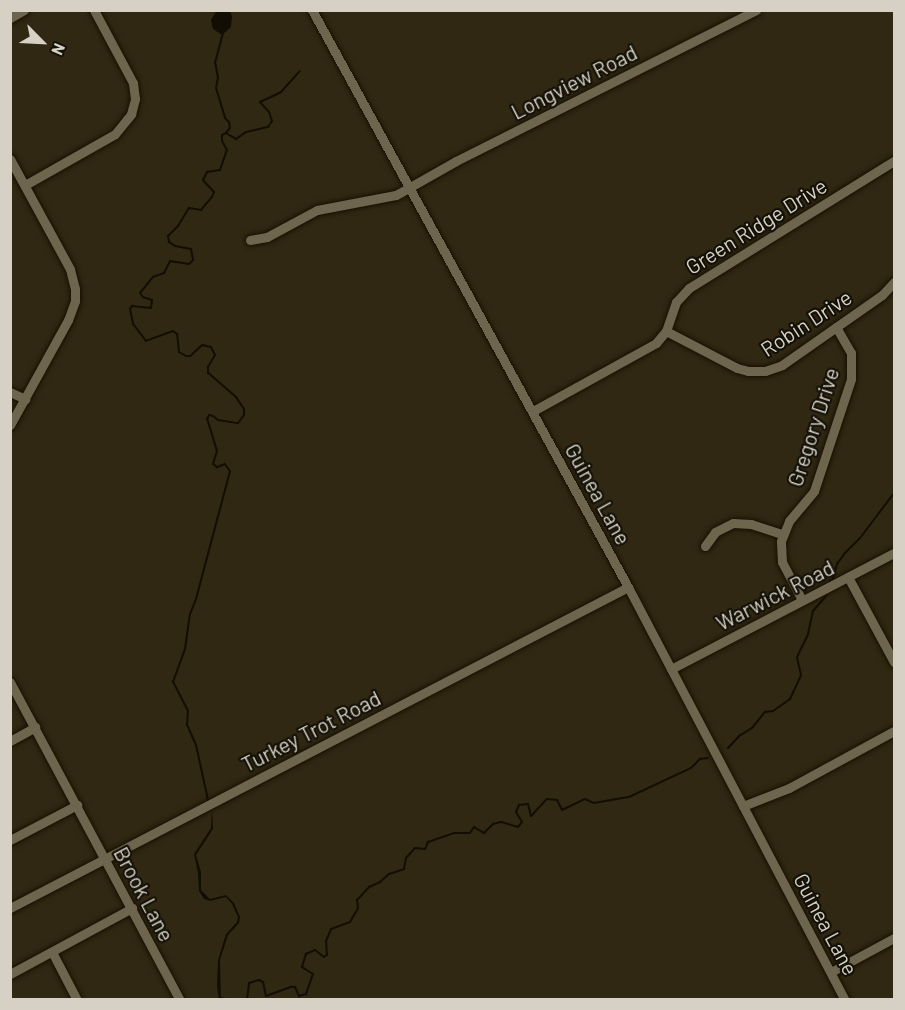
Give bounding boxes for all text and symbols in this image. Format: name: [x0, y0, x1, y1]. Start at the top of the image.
north arrow: [12, 12, 72, 72]
street label: Longview Road: [507, 39, 641, 125]
text: N: [48, 41, 70, 58]
street label: Green Ridge Drive: [681, 173, 831, 279]
street label: Robin Drive: [756, 284, 856, 362]
street label: Gregory Drive: [782, 365, 844, 489]
street label: Guinea Lane: [560, 439, 636, 549]
street label: Warwick Road: [712, 554, 838, 636]
street label: Turkey Trot Road: [237, 685, 385, 777]
street label: Brook Lane: [109, 842, 179, 946]
street label: Guinea Lane: [789, 869, 863, 979]

